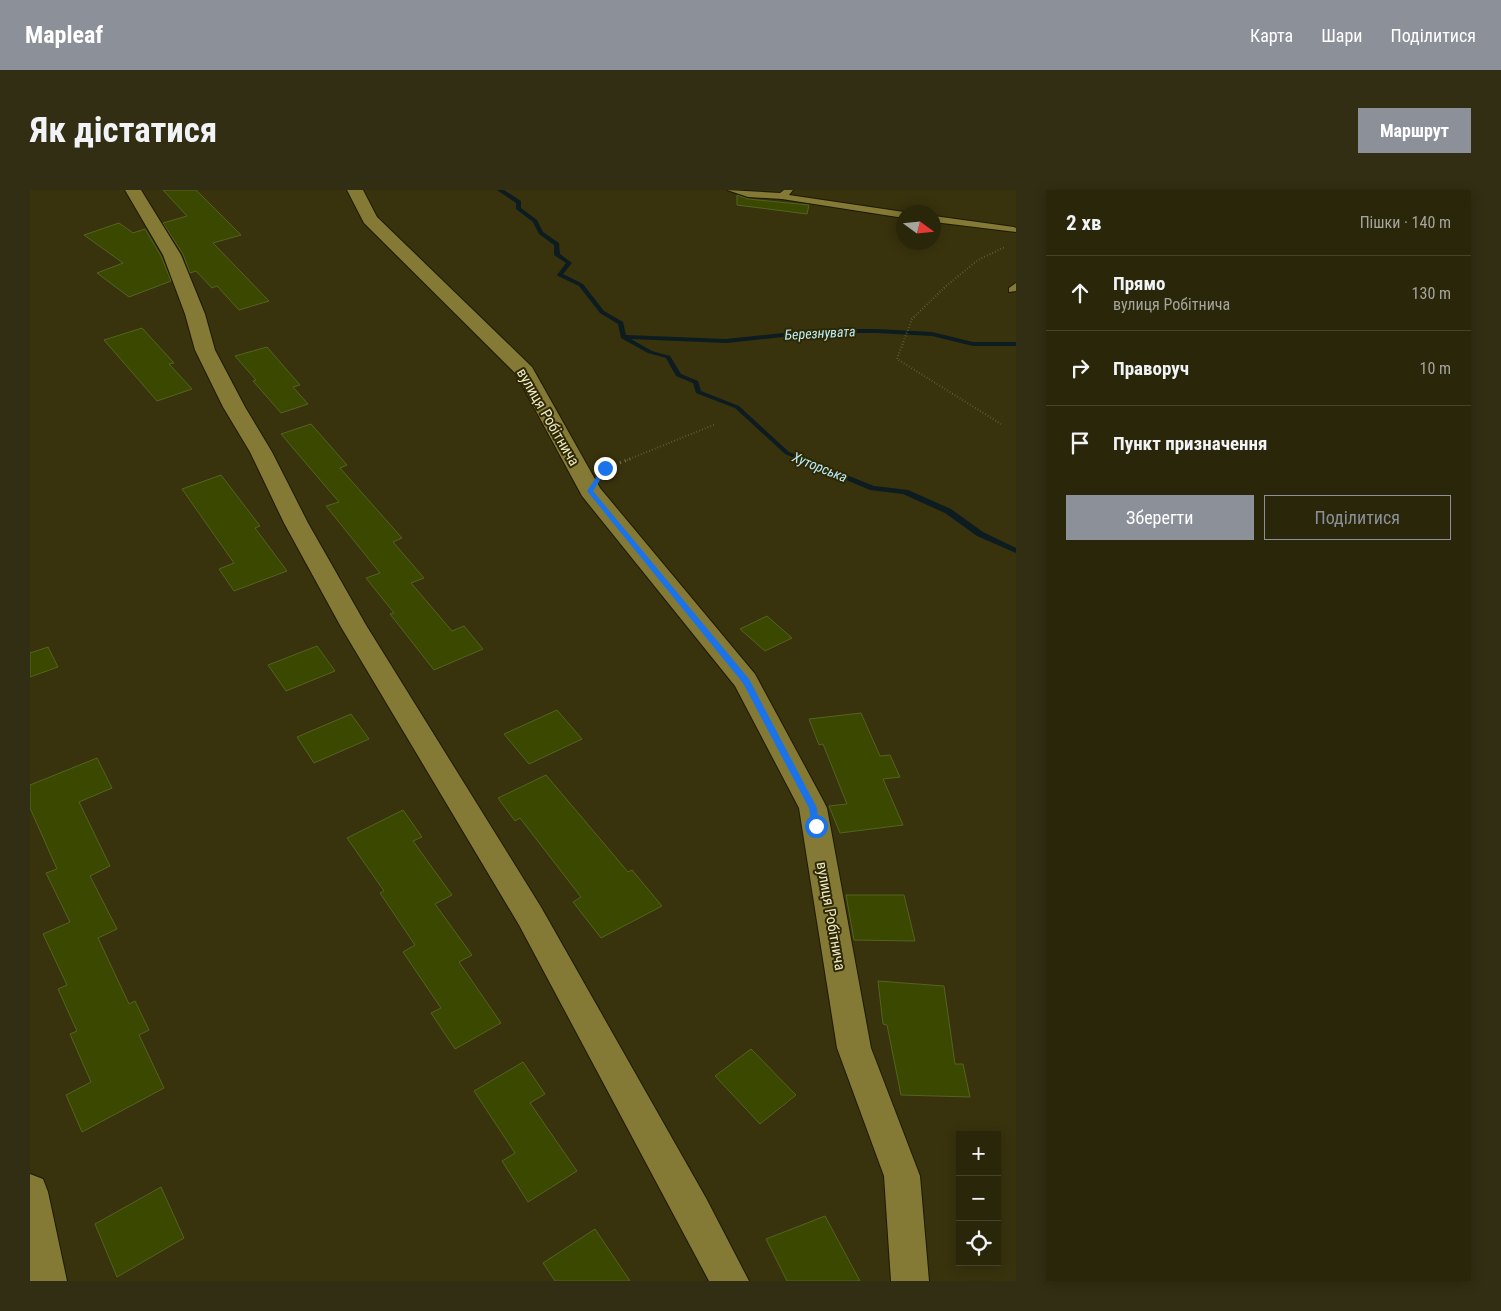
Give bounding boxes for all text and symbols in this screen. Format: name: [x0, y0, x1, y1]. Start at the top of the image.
text: Mapleaf: [25, 21, 103, 49]
text: Карта: [1250, 25, 1293, 46]
text: Шари: [1321, 25, 1362, 46]
text: Поділитися: [1390, 25, 1476, 46]
button: Маршрут: [1358, 108, 1471, 153]
text: Як дістатися: [30, 110, 217, 151]
north arrow: [896, 205, 941, 250]
text: 2 хв: [1066, 211, 1101, 235]
text: Пішки · 140 m: [1360, 213, 1451, 232]
text: Прямо: [1113, 272, 1166, 295]
icon: ahead: [1066, 279, 1094, 307]
text: 130 m: [1412, 284, 1451, 303]
text: вулиця Робітнича: [1113, 295, 1230, 314]
water label: Березнувата: [784, 323, 856, 343]
icon: right: [1066, 354, 1094, 382]
text: Праворуч: [1113, 357, 1189, 380]
text: 10 m: [1419, 359, 1451, 378]
street label: вулиця Робітнича: [513, 365, 583, 469]
icon: arrive: [1066, 429, 1094, 457]
text: Пункт призначення: [1113, 432, 1267, 455]
water label: Хуторська: [789, 448, 850, 485]
route end: [594, 457, 617, 480]
button: Зберегти: [1066, 495, 1254, 540]
button: Поділитися: [1264, 495, 1451, 540]
route start: [805, 815, 828, 838]
street label: вулиця Робітнича: [813, 860, 849, 972]
map controls: [956, 1131, 1001, 1266]
button: +: [956, 1131, 1001, 1176]
button: −: [956, 1176, 1001, 1221]
button: locate: [956, 1221, 1001, 1266]

